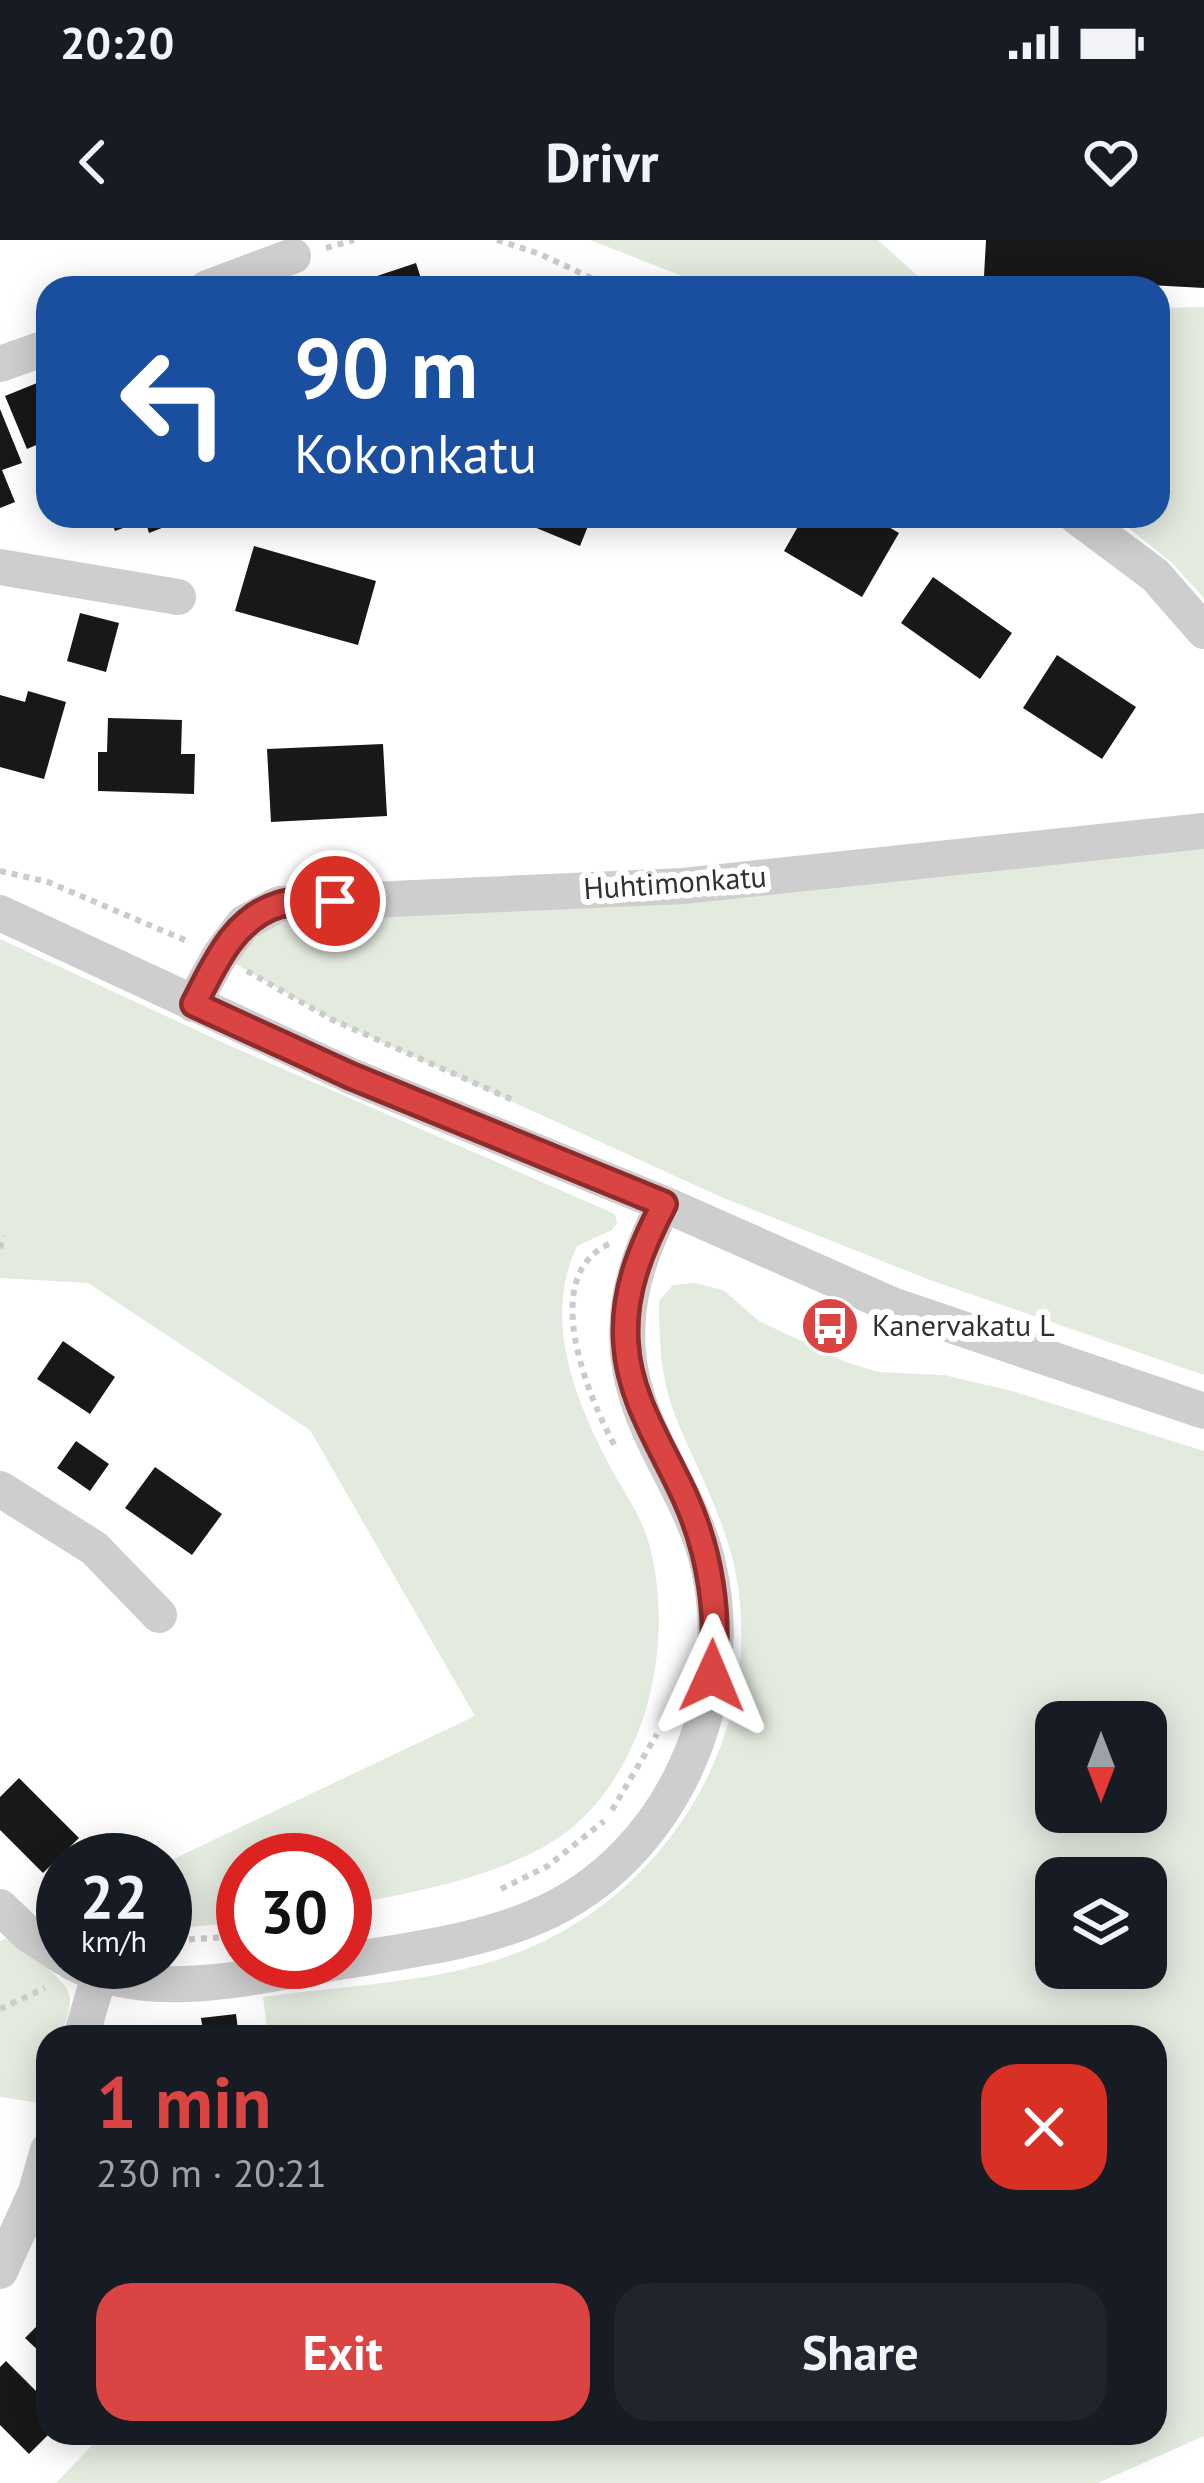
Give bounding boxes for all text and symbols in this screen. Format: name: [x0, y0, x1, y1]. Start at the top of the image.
text: 20:20: [60, 13, 174, 71]
text: Drivr: [545, 127, 659, 197]
icon: back: [60, 129, 126, 195]
icon: heart: [1078, 129, 1144, 195]
text: 90 m: [294, 312, 478, 421]
icon: left: [96, 324, 252, 480]
text: Kokonkatu: [294, 418, 537, 488]
pin: [284, 850, 386, 952]
street label: Huhtimonkatu: [582, 856, 768, 907]
icon: arrive: [302, 868, 368, 934]
bus stop icon: Kanervakatu L: [799, 1295, 861, 1357]
place label: Kanervakatu L: [872, 1305, 1055, 1344]
position arrow: [649, 1613, 775, 1739]
north arrow: [1035, 1701, 1167, 1833]
map controls: [1035, 1701, 1167, 1989]
speed limit sign: 30: [216, 1833, 372, 1989]
text: 22: [80, 1857, 148, 1935]
button: layers: [1035, 1857, 1167, 1989]
text: km/h: [81, 1921, 147, 1960]
text: 1 min: [96, 2055, 272, 2148]
button: close: [981, 2064, 1107, 2190]
text: 230 m · 20:21: [96, 2147, 327, 2198]
button: Exit: [96, 2283, 590, 2421]
button: Share: [614, 2283, 1107, 2421]

